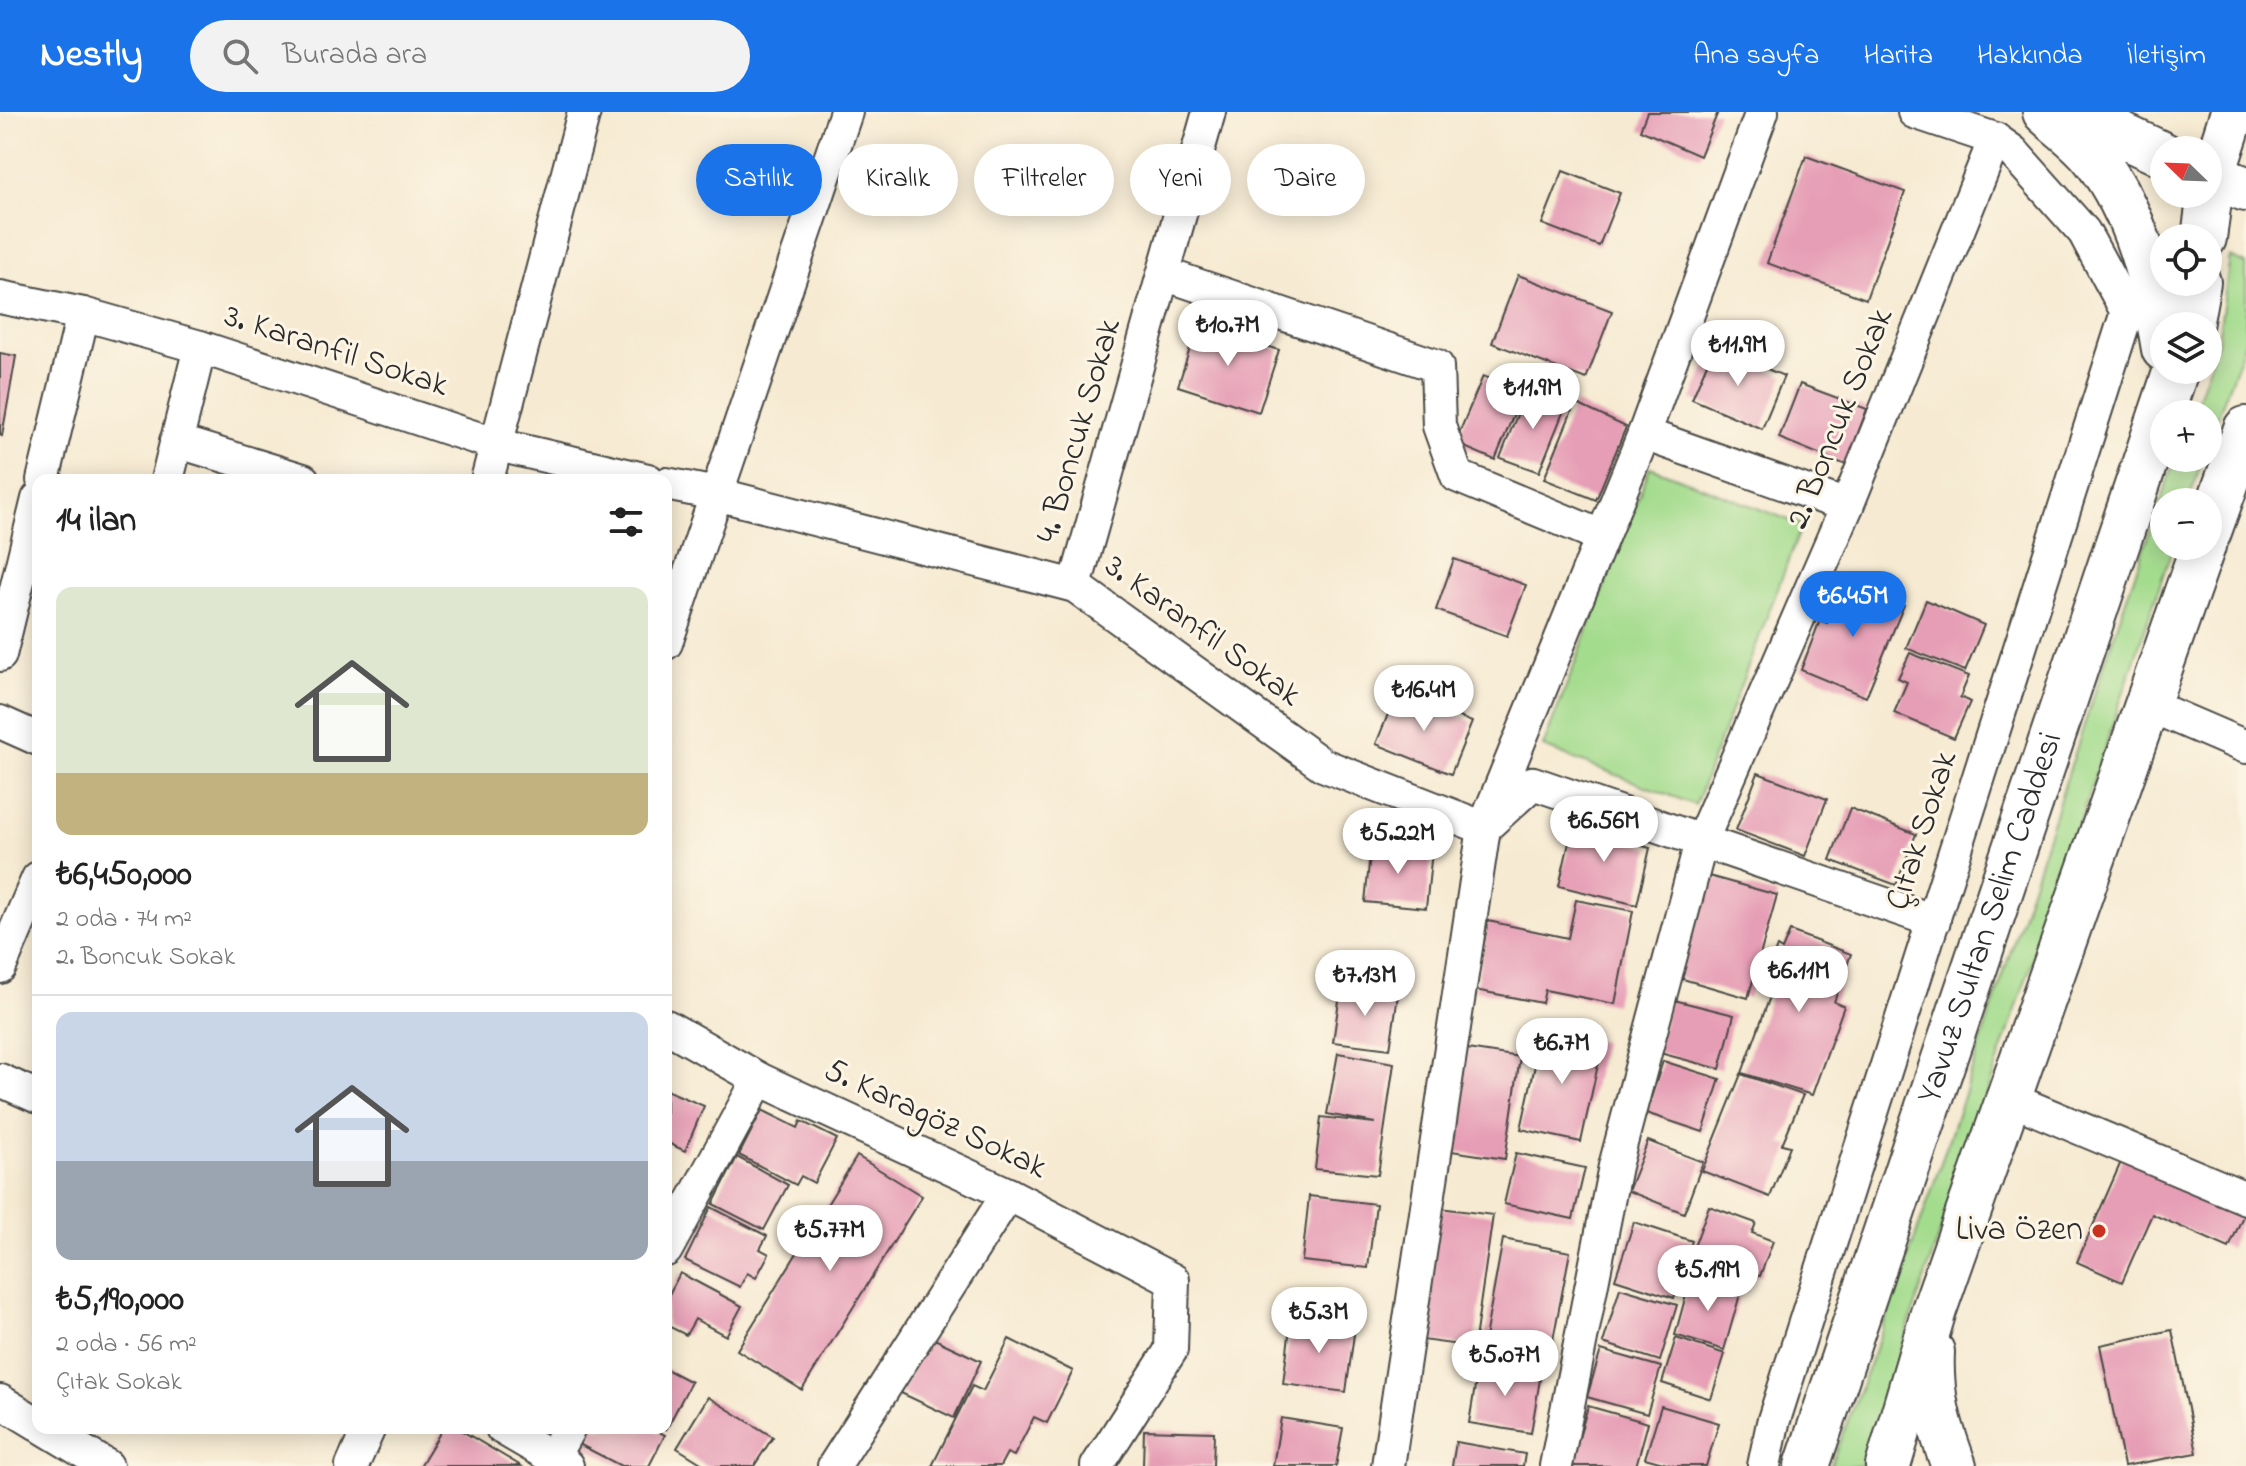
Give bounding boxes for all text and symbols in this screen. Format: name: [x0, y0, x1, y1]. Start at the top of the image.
search box: [190, 20, 750, 92]
text: Nestly: [40, 28, 142, 84]
icon: search: [218, 34, 262, 78]
text: Burada ara: [282, 34, 427, 78]
text: Ana sayfa: [1693, 36, 1819, 77]
text: Harita: [1863, 36, 1933, 77]
text: Hakkında: [1977, 36, 2083, 77]
text: İletişim: [2127, 36, 2206, 77]
north arrow: [2150, 136, 2222, 208]
map controls: [2150, 136, 2222, 560]
chip: Satılık: [696, 144, 822, 216]
chip: Kiralık: [838, 144, 958, 216]
chip: Filtreler: [974, 144, 1114, 216]
chip: Yeni: [1130, 144, 1231, 216]
chip: Daire: [1247, 144, 1365, 216]
button: locate: [2150, 224, 2222, 296]
street label: 3. Karanfil Sokak: [218, 292, 454, 412]
pin: ₺10.7M: [1163, 300, 1293, 368]
street label: 2. Boncuk Sokak: [1774, 301, 1908, 537]
text: ₺10.7M: [1196, 307, 1260, 345]
button: layers: [2150, 312, 2222, 384]
street label: 4. Boncuk Sokak: [1024, 313, 1136, 549]
pin: ₺11.9M: [1673, 320, 1803, 388]
text: ₺11.9M: [1709, 327, 1767, 365]
pin: ₺11.9M: [1468, 363, 1598, 431]
text: ₺11.9M: [1504, 370, 1562, 408]
button: +: [2150, 400, 2222, 472]
button: −: [2150, 488, 2222, 560]
text: 14 ilan: [56, 497, 136, 547]
icon: filters: [604, 500, 648, 544]
street label: 3. Karanfil Sokak: [1093, 543, 1311, 721]
pin: ₺6.45M: [1788, 571, 1918, 639]
text: ₺6.45M: [1817, 578, 1889, 616]
icon: home: [280, 639, 424, 783]
pin: ₺16.4M: [1359, 665, 1489, 733]
text: ₺16.4M: [1392, 672, 1456, 710]
street label: Yavuz Sultan Selim Caddesi: [1906, 726, 2077, 1110]
street label: Çıtak Sokak: [1874, 745, 1972, 917]
pin: ₺6.56M: [1539, 796, 1669, 864]
text: ₺6.56M: [1568, 803, 1640, 841]
pin: ₺5.22M: [1333, 808, 1463, 876]
text: ₺5.22M: [1361, 815, 1435, 853]
text: ₺6,450,000: [56, 851, 192, 901]
text: 2 oda · 74 m²: [56, 901, 192, 939]
text: 2. Boncuk Sokak: [56, 939, 235, 977]
pin: ₺6.11M: [1734, 946, 1864, 1014]
pin: ₺7.13M: [1300, 950, 1430, 1018]
text: ₺6.11M: [1768, 953, 1830, 991]
text: ₺7.13M: [1333, 957, 1397, 995]
pin: ₺6.7M: [1506, 1018, 1618, 1086]
text: ₺6.7M: [1534, 1025, 1590, 1063]
street label: 5. Karagöz Sokak: [815, 1046, 1055, 1194]
icon: home: [280, 1064, 424, 1208]
pin: ₺5.77M: [765, 1205, 895, 1273]
place label: Liva Özen: [1956, 1206, 2083, 1256]
text: ₺5.77M: [795, 1212, 865, 1250]
marker: Liva Özen: [2090, 1222, 2108, 1240]
pin: ₺5.19M: [1643, 1245, 1773, 1313]
text: ₺5.19M: [1675, 1252, 1741, 1290]
text: ₺5,190,000: [56, 1276, 184, 1326]
pin: ₺5.3M: [1263, 1287, 1375, 1355]
text: ₺5.3M: [1289, 1294, 1349, 1332]
text: 2 oda · 56 m²: [56, 1326, 197, 1364]
pin: ₺5.07M: [1440, 1330, 1570, 1398]
text: ₺5.07M: [1470, 1337, 1540, 1375]
text: Çıtak Sokak: [56, 1364, 182, 1402]

